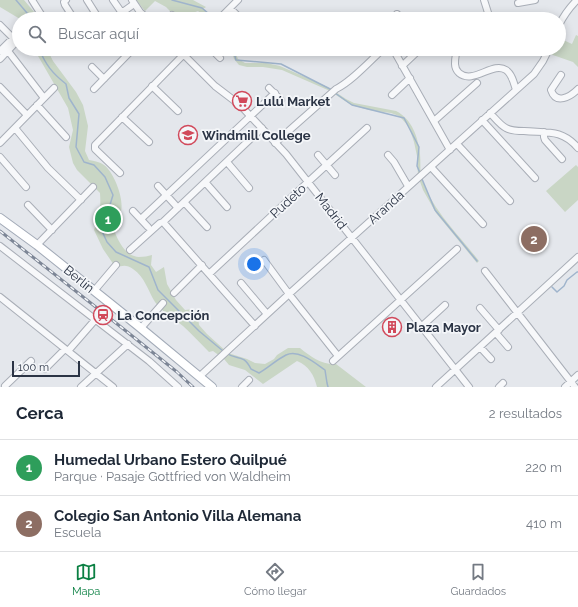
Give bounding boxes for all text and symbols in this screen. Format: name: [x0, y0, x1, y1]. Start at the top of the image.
search box: [12, 12, 566, 56]
icon: search: [26, 23, 48, 45]
text: Buscar aquí: [58, 25, 139, 43]
supermarket icon: Lulú Market: [231, 90, 253, 112]
place label: Lulú Market: [256, 94, 330, 109]
school or university icon: Windmill College: [177, 124, 199, 146]
place label: Windmill College: [202, 128, 311, 143]
street label: Pudeto: [267, 181, 309, 221]
street label: Aranda: [365, 187, 407, 227]
street label: Madrid: [312, 190, 350, 232]
pin: 1: [95, 204, 121, 234]
pin: 2: [521, 224, 547, 254]
your location: [244, 254, 264, 274]
street label: Berlín: [61, 262, 97, 296]
station icon: La Concepción: [92, 304, 114, 326]
place label: La Concepción: [117, 308, 210, 323]
building icon: Plaza Mayor: [381, 316, 403, 338]
place label: Plaza Mayor: [406, 320, 481, 335]
scale bar: [12, 359, 80, 378]
text: 100 m: [18, 361, 49, 374]
text: Cerca: [16, 403, 64, 423]
text: 2 resultados: [489, 406, 562, 421]
text: Humedal Urbano Estero Quilpué: [54, 451, 287, 469]
text: 1: [26, 460, 32, 475]
text: 220 m: [525, 460, 562, 475]
text: Parque · Pasaje Gottfried von Waldheim: [54, 469, 291, 484]
text: Colegio San Antonio Villa Alemana: [54, 507, 301, 525]
text: 2: [25, 516, 33, 531]
text: 410 m: [526, 516, 562, 531]
text: Escuela: [54, 525, 101, 540]
tab: Mapa: [72, 561, 100, 598]
tab: Cómo llegar: [244, 561, 307, 598]
tab: Guardados: [450, 561, 506, 598]

